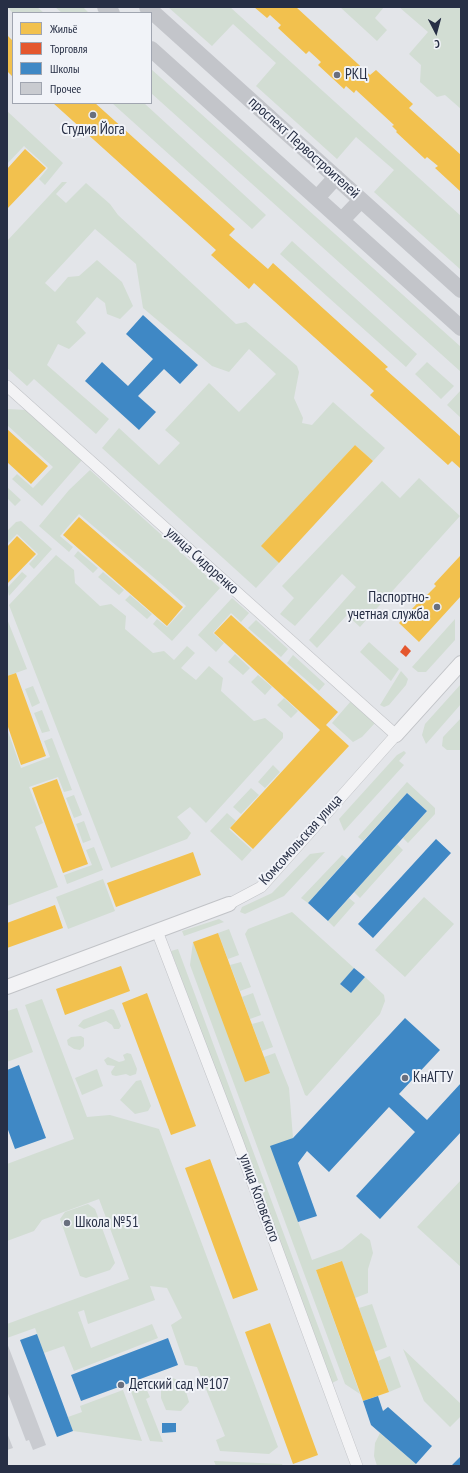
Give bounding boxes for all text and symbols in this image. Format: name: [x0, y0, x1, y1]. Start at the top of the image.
legend: [12, 12, 152, 104]
north arrow: [416, 12, 456, 52]
text: Жильё: [50, 21, 77, 36]
text: С: [434, 37, 440, 51]
text: Торговля: [50, 41, 88, 56]
text: Школы: [50, 61, 79, 76]
place label: РКЦ: [345, 66, 367, 84]
marker: РКЦ: [332, 70, 342, 80]
text: Прочее: [50, 81, 81, 96]
street label: проспект Первостроителей: [245, 93, 363, 203]
marker: Студия Йога: [88, 110, 98, 120]
place label: Студия Йога: [61, 121, 125, 139]
street label: улица Сидоренко: [162, 524, 242, 598]
place label: Паспортно- учетная служба: [347, 589, 429, 624]
marker: Паспортно- учетная служба: [432, 602, 442, 612]
street label: Комсомольская улица: [256, 791, 346, 889]
place label: КнАГТУ: [413, 1069, 453, 1087]
marker: КнАГТУ: [400, 1073, 410, 1083]
street label: улица Котовского: [235, 1152, 283, 1244]
place label: Школа №51: [75, 1214, 139, 1232]
marker: Школа №51: [62, 1218, 72, 1228]
place label: Детский сад №107: [129, 1376, 229, 1394]
marker: Детский сад №107: [116, 1380, 126, 1390]

